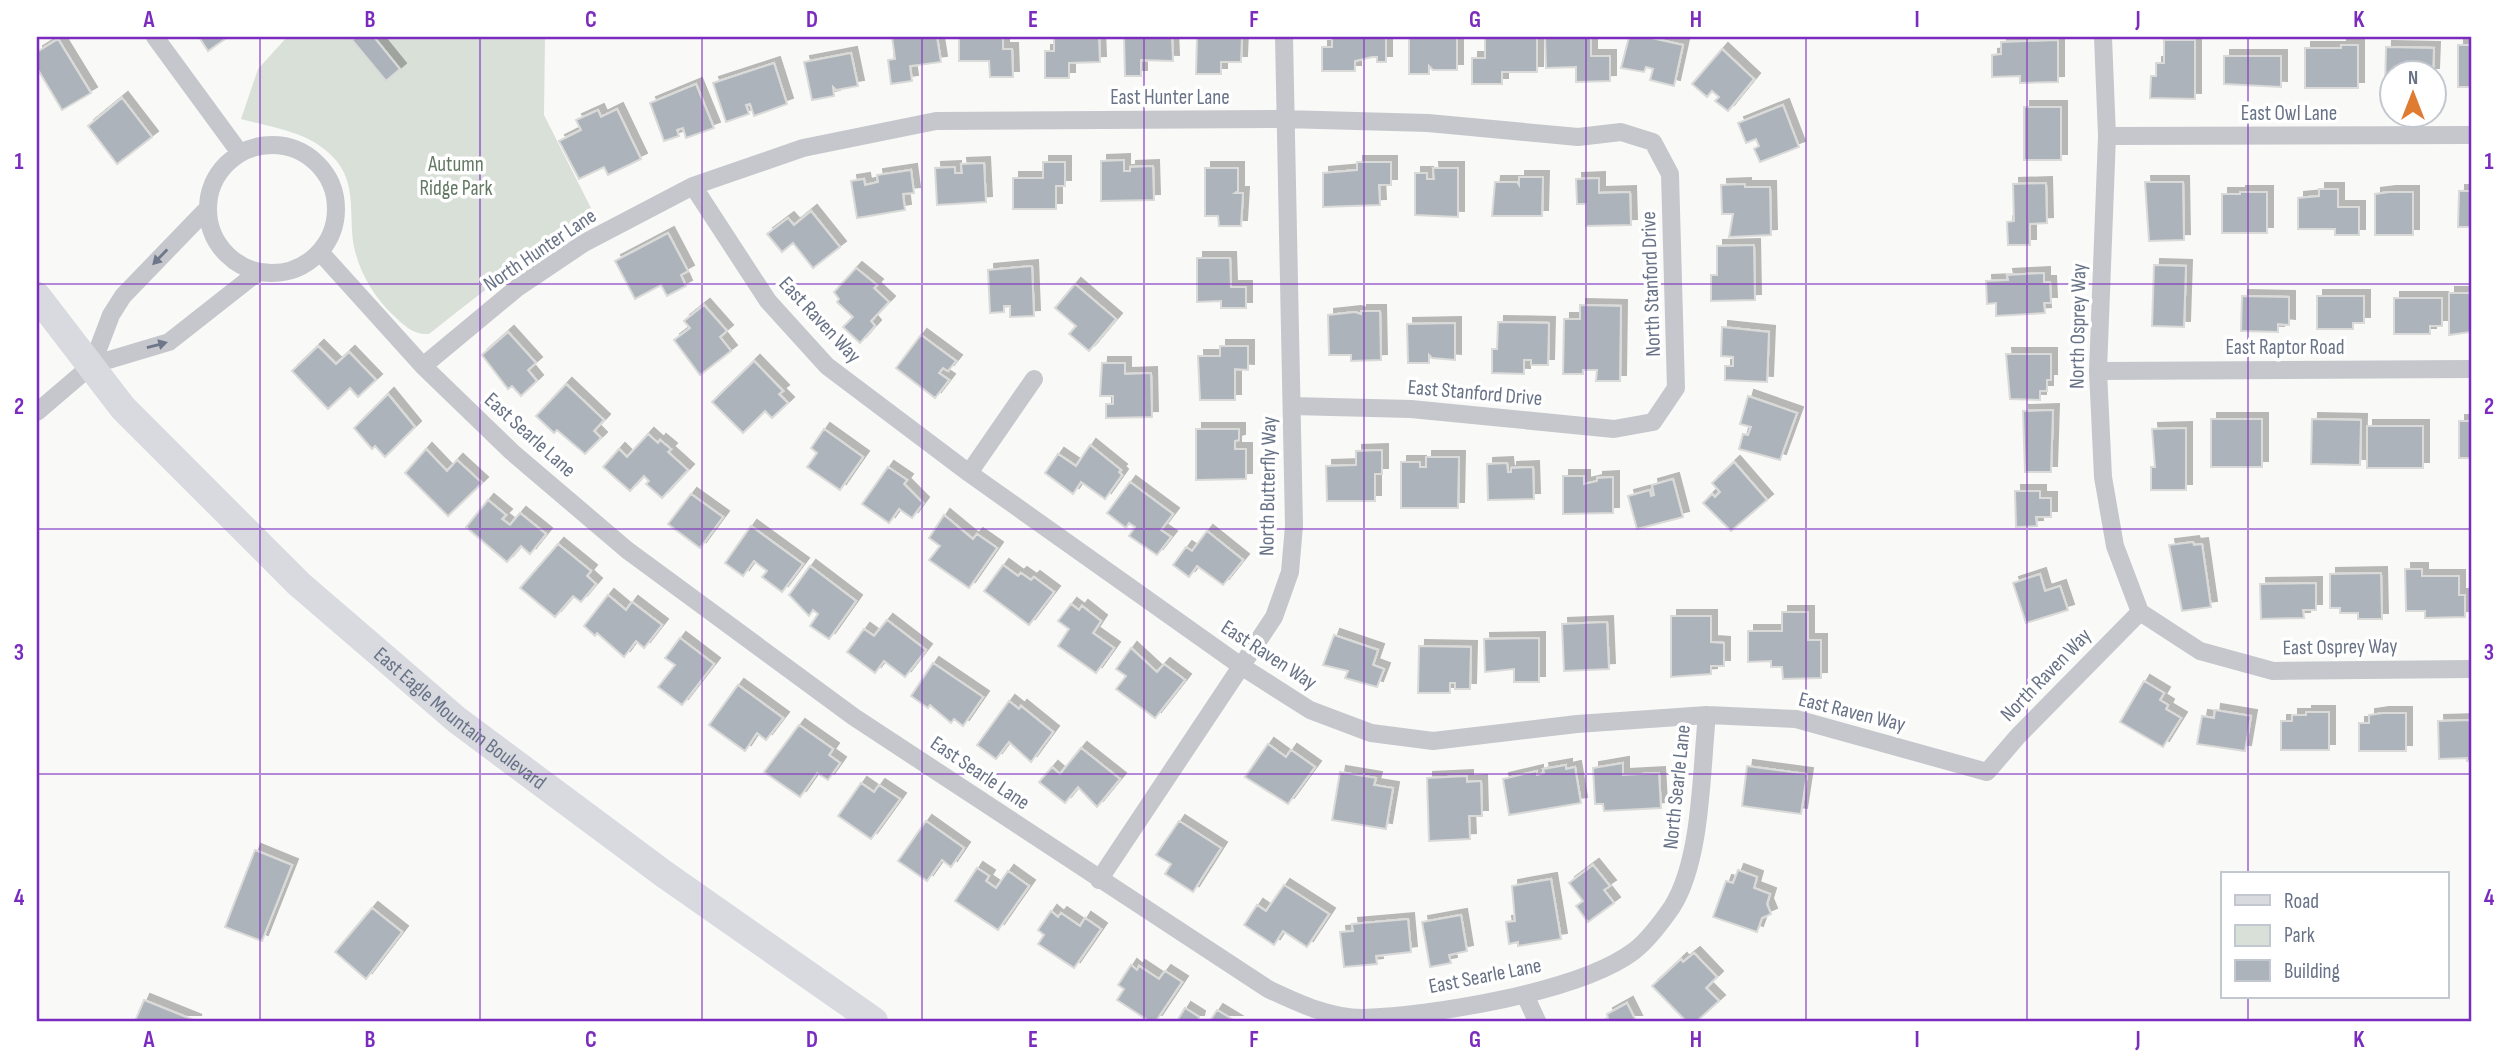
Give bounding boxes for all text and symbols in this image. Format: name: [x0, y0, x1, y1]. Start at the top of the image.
text: A: [143, 6, 156, 34]
text: B: [365, 6, 376, 34]
text: C: [585, 6, 597, 34]
text: D: [806, 6, 818, 34]
text: E: [1028, 6, 1038, 34]
text: F: [1249, 6, 1259, 34]
text: G: [1469, 6, 1481, 34]
text: H: [1690, 6, 1702, 34]
text: I: [1914, 6, 1920, 34]
text: J: [2134, 6, 2141, 34]
text: K: [2353, 6, 2365, 34]
north arrow: [2378, 60, 2448, 130]
text: N: [2408, 67, 2418, 90]
street label: East Hunter Lane: [1110, 85, 1230, 110]
street label: East Owl Lane: [2241, 101, 2337, 126]
text: 1: [14, 148, 24, 176]
text: 1: [2484, 148, 2494, 176]
park label: Autumn Ridge Park: [419, 152, 493, 201]
street label: North Hunter Lane: [479, 203, 601, 297]
street label: North Stanford Drive: [1636, 211, 1666, 357]
one-way arrow: [152, 249, 169, 266]
street label: North Osprey Way: [2064, 263, 2092, 389]
street label: East Raven Way: [774, 272, 866, 368]
street label: East Raptor Road: [2225, 335, 2345, 360]
one-way arrow: [147, 339, 168, 349]
street label: East Stanford Drive: [1407, 375, 1543, 411]
street label: East Searle Lane: [479, 387, 581, 483]
text: 2: [14, 393, 24, 421]
text: 2: [2484, 393, 2494, 421]
street label: North Butterfly Way: [1254, 416, 1282, 556]
street label: East Raven Way: [1217, 615, 1321, 695]
street label: North Raven Way: [1995, 623, 2097, 727]
street label: East Osprey Way: [2282, 633, 2398, 661]
text: 3: [14, 639, 24, 667]
text: 3: [2484, 639, 2494, 667]
street label: East Eagle Mountain Boulevard: [369, 642, 551, 795]
street label: East Raven Way: [1796, 687, 1908, 737]
street label: North Searle Lane: [1658, 724, 1696, 850]
street label: East Searle Lane: [926, 731, 1034, 815]
legend: [2221, 872, 2448, 998]
text: 4: [14, 884, 25, 912]
text: 4: [2484, 884, 2495, 912]
text: Road: [2284, 889, 2319, 914]
text: Park: [2284, 923, 2315, 948]
street label: East Searle Lane: [1427, 953, 1543, 999]
text: Building: [2284, 959, 2340, 984]
text: A: [143, 1026, 156, 1054]
text: B: [365, 1026, 376, 1054]
text: C: [585, 1026, 597, 1054]
text: D: [806, 1026, 818, 1054]
text: E: [1028, 1026, 1038, 1054]
text: F: [1249, 1026, 1259, 1054]
text: G: [1469, 1026, 1481, 1054]
text: H: [1690, 1026, 1702, 1054]
text: I: [1914, 1026, 1920, 1054]
text: J: [2134, 1026, 2141, 1054]
text: K: [2353, 1026, 2365, 1054]

